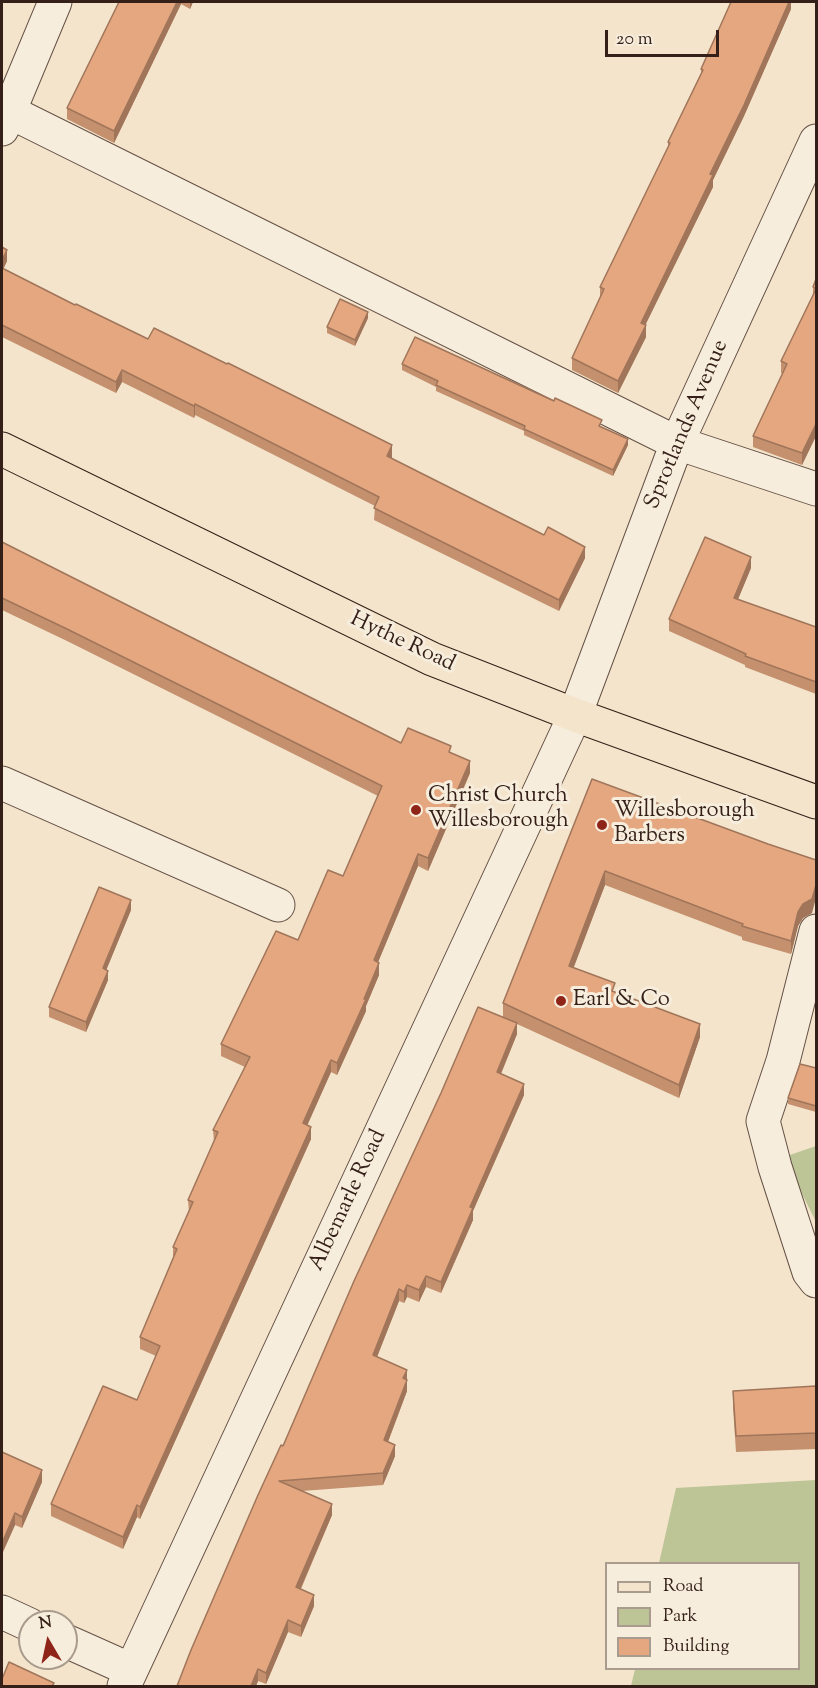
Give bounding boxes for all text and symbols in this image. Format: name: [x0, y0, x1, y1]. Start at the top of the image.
scale bar: [608, 18, 722, 56]
text: 20 m: [616, 27, 653, 53]
street label: Sprotlands Avenue: [640, 336, 736, 514]
street label: Hythe Road: [345, 607, 459, 679]
place label: Christ Church Willesborough: [428, 784, 569, 836]
place label: Willesborough Barbers: [614, 799, 755, 850]
marker: Christ Church Willesborough: [409, 803, 423, 817]
marker: Willesborough Barbers: [595, 818, 609, 832]
place label: Earl & Co: [573, 988, 670, 1014]
marker: Earl & Co: [554, 994, 568, 1008]
street label: Albemarle Road: [305, 1126, 393, 1276]
legend: [605, 1562, 800, 1670]
text: Road: [663, 1574, 703, 1600]
text: Park: [663, 1604, 697, 1630]
north arrow: [18, 1610, 78, 1670]
text: N: [37, 1611, 54, 1636]
text: Building: [663, 1634, 729, 1660]

